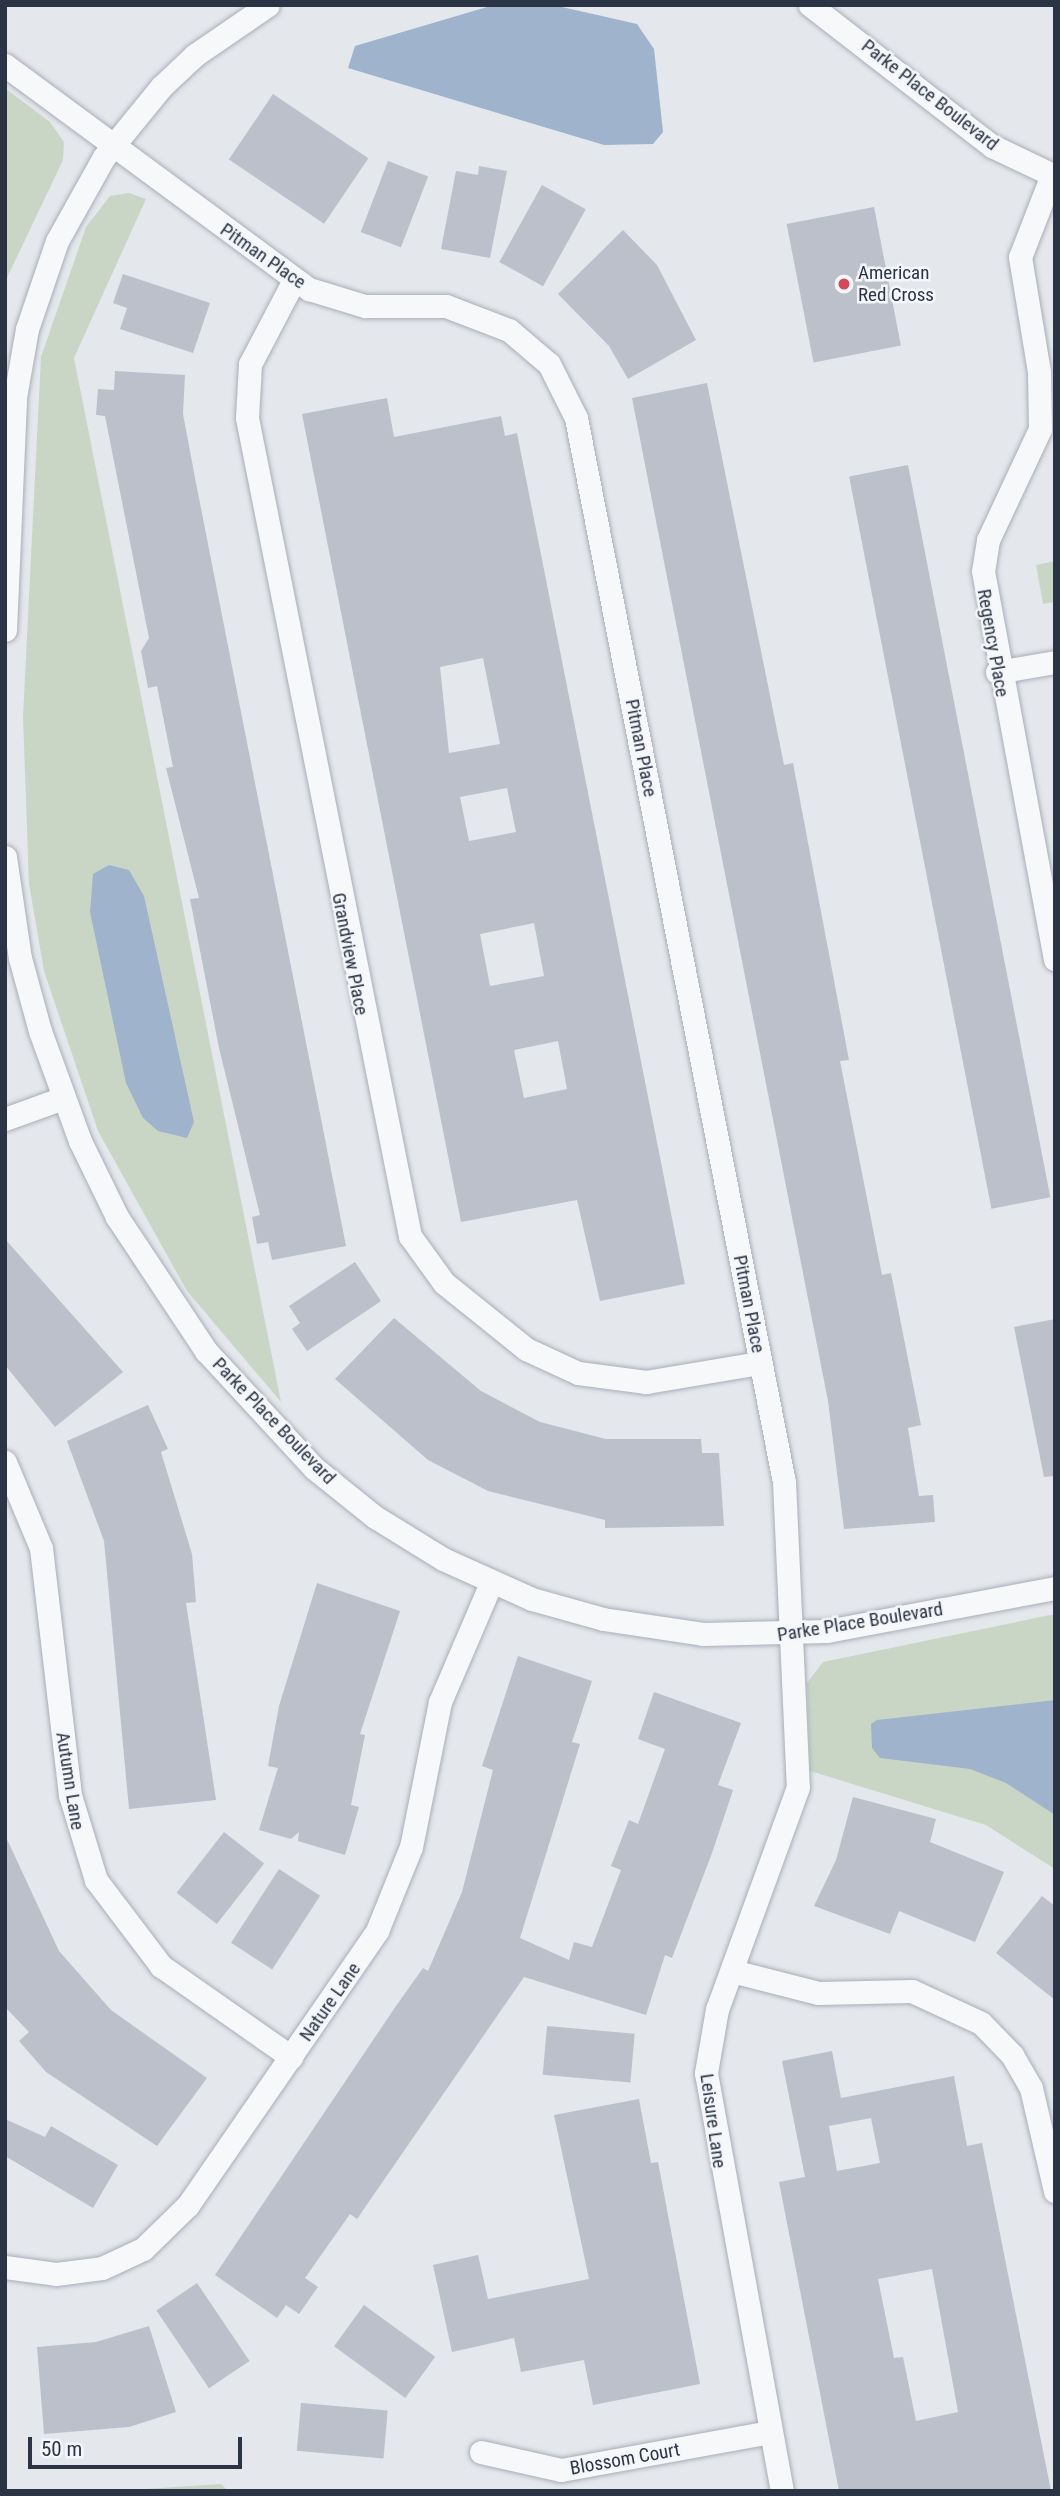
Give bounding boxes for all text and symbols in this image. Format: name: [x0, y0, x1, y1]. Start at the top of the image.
street label: Parke Place Boulevard: [857, 34, 1003, 156]
street label: Pitman Place: [216, 218, 310, 294]
place label: American Red Cross: [858, 262, 934, 306]
marker: American Red Cross: [836, 276, 852, 292]
street label: Regency Place: [972, 587, 1014, 699]
street label: Pitman Place: [620, 697, 662, 799]
street label: Grandview Place: [327, 891, 373, 1017]
street label: Pitman Place: [728, 1253, 770, 1355]
street label: Parke Place Boulevard: [208, 1353, 340, 1489]
street label: Parke Place Boulevard: [776, 1598, 944, 1646]
street label: Autumn Lane: [51, 1730, 89, 1832]
street label: Nature Lane: [295, 1958, 365, 2046]
street label: Leisure Lane: [695, 2072, 731, 2170]
scale bar: [32, 2422, 245, 2466]
text: 50 m: [41, 2437, 82, 2461]
street label: Blossom Court: [568, 2438, 682, 2480]

